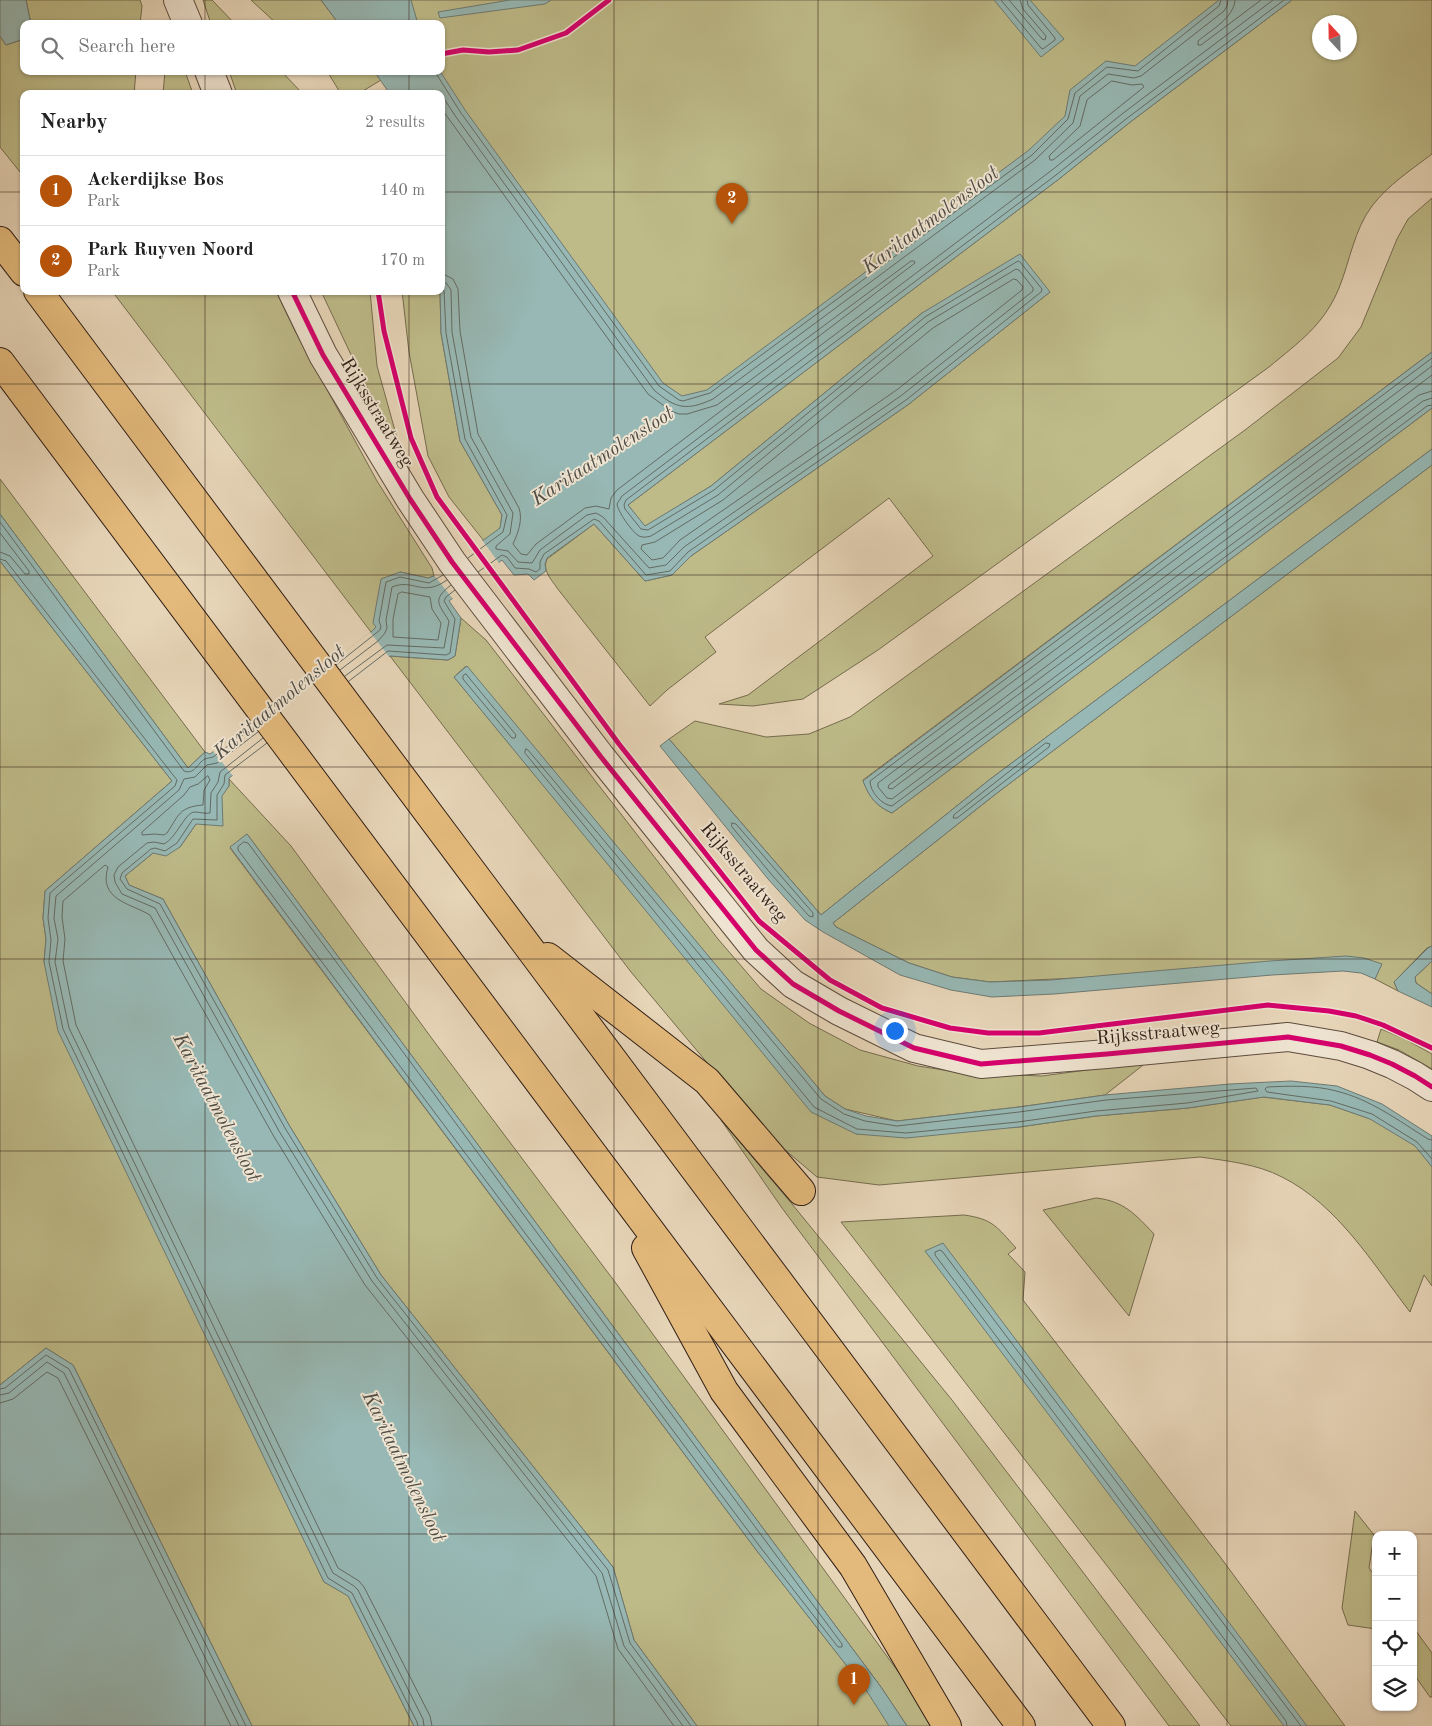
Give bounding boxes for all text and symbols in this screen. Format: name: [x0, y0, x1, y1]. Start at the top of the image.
north arrow: [1312, 15, 1357, 60]
search box: [20, 20, 445, 75]
icon: search: [38, 34, 66, 62]
text: Search here: [78, 38, 175, 57]
text: Nearby: [40, 112, 108, 133]
text: 2 results: [365, 115, 425, 131]
water label: Karitaatmolensloot: [858, 163, 1003, 279]
text: Ackerdijkse Bos: [87, 171, 224, 190]
text: 1: [51, 183, 61, 199]
text: 140 m: [380, 183, 425, 199]
pin: 2: [716, 183, 748, 224]
text: Park: [87, 194, 120, 210]
text: Park Ruyven Noord: [87, 241, 254, 260]
text: 2: [51, 253, 61, 269]
text: 170 m: [380, 253, 425, 269]
text: Park: [87, 264, 120, 280]
street label: Rijksstraatweg: [336, 355, 416, 472]
water label: Karitaatmolensloot: [527, 403, 678, 511]
water label: Karitaatmolensloot: [210, 642, 350, 764]
street label: Rijksstraatweg: [696, 819, 791, 927]
your location: [882, 1018, 908, 1044]
street label: Rijksstraatweg: [1095, 1019, 1221, 1049]
water label: Karitaatmolensloot: [168, 1029, 264, 1186]
water label: Karitaatmolensloot: [357, 1387, 448, 1546]
map controls: [1372, 1531, 1417, 1711]
button: +: [1372, 1531, 1417, 1576]
button: −: [1372, 1576, 1417, 1621]
button: locate: [1372, 1621, 1417, 1666]
pin: 1: [838, 1664, 870, 1705]
button: layers: [1372, 1666, 1417, 1711]

